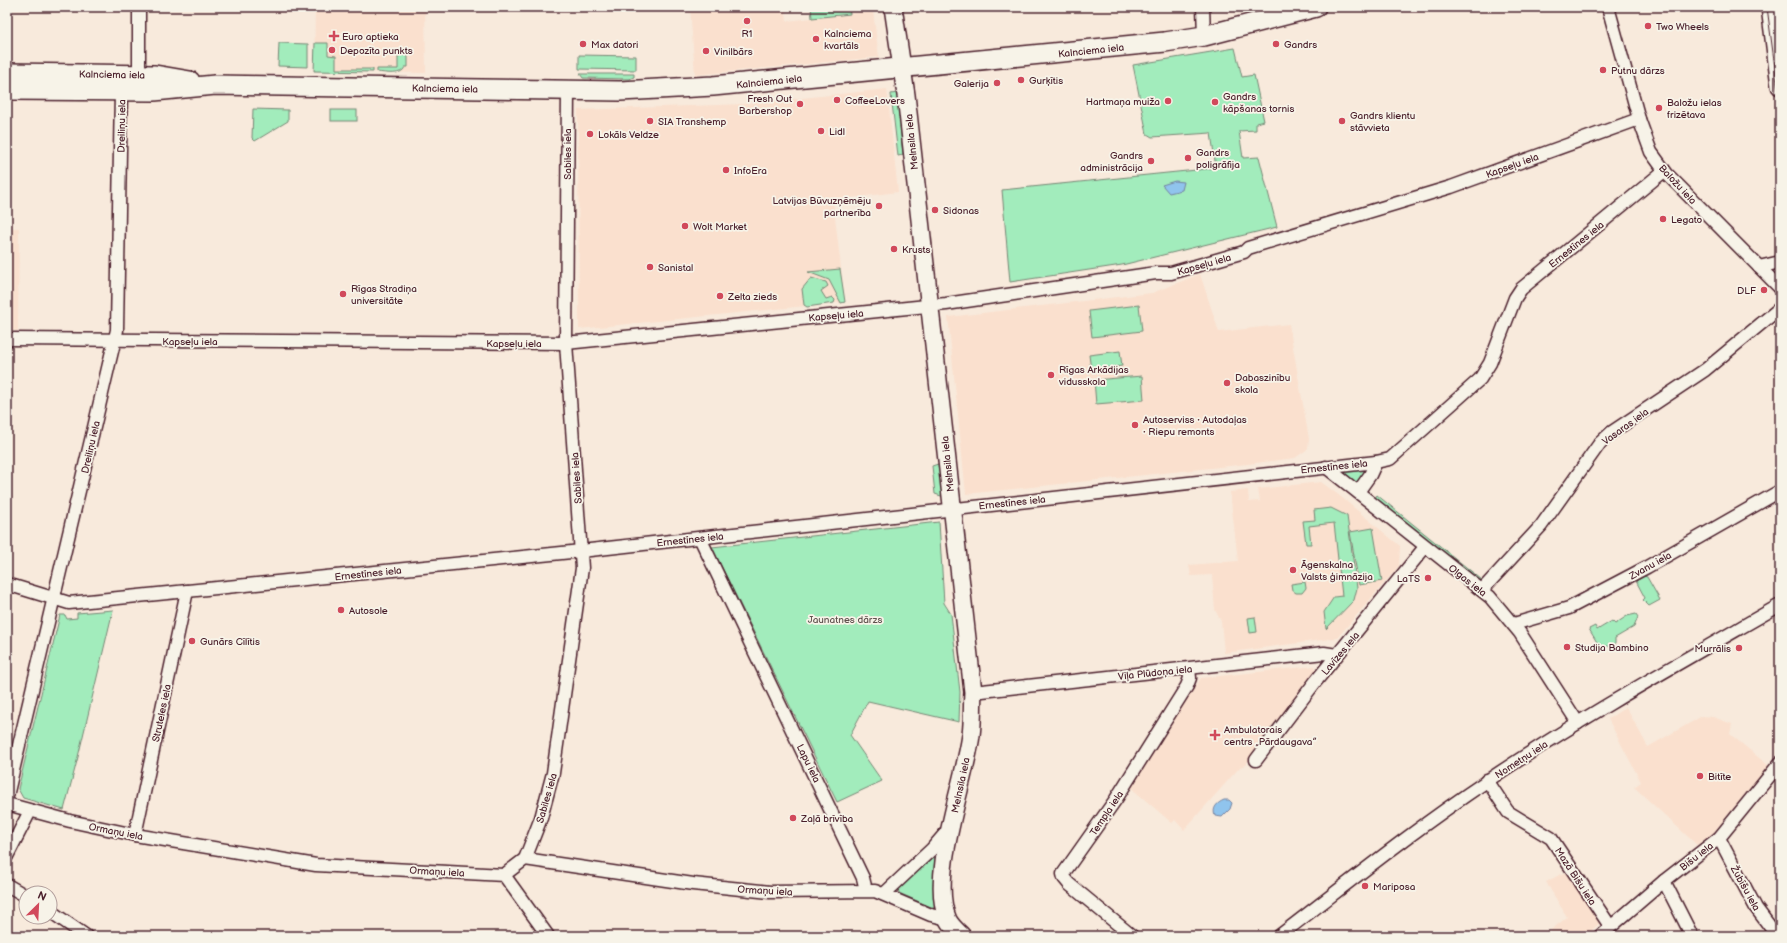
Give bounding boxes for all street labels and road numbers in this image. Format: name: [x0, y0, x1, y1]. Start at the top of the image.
street label: Kalnciema iela: [1058, 42, 1125, 60]
street label: Kalnciema iela: [79, 68, 146, 82]
street label: Kalnciema iela: [736, 73, 803, 91]
street label: Kalnciema iela: [412, 82, 479, 96]
street label: Dreiliņu iela: [116, 99, 128, 153]
street label: Melnsila iela: [903, 113, 921, 171]
street label: Sabiles iela: [562, 128, 574, 180]
street label: Kapseļu iela: [1484, 151, 1541, 181]
street label: Baložu iela: [1656, 162, 1699, 207]
street label: Ernestīnes iela: [1547, 219, 1607, 271]
street label: Kapseļu iela: [1176, 251, 1233, 278]
street label: Kapseļu iela: [808, 308, 864, 324]
street label: Kapseļu iela: [162, 336, 218, 348]
street label: Kapseļu iela: [486, 338, 542, 350]
street label: Vasaras iela: [1600, 406, 1651, 448]
street label: Dreiliņu iela: [79, 419, 103, 475]
street label: Melnsila iela: [939, 435, 957, 493]
street label: Sabiles iela: [569, 451, 585, 504]
street label: Ernestīnes iela: [1300, 457, 1369, 476]
street label: Ernestīnes iela: [978, 493, 1047, 512]
street label: Ernestīnes iela: [656, 530, 725, 549]
street label: Zvanu iela: [1626, 549, 1674, 583]
street label: Olgas iela: [1446, 562, 1489, 600]
street label: Ernestīnes iela: [334, 564, 403, 583]
street label: Lavīzes iela: [1319, 629, 1362, 678]
street label: Viļa Plūdoņa iela: [1117, 663, 1193, 683]
street label: Struteles iela: [150, 683, 174, 743]
street label: Nometņu iela: [1493, 738, 1550, 781]
street label: Lapu iela: [794, 742, 823, 785]
street label: Melnsila iela: [949, 756, 973, 814]
street label: Sabiles iela: [534, 772, 560, 825]
street label: Tempļa iela: [1087, 789, 1126, 838]
street label: Ormaņu iela: [88, 821, 144, 843]
street label: Bišu iela: [1678, 840, 1716, 874]
street label: Mazā Bišu iela: [1552, 845, 1598, 908]
street label: Žubīšu iela: [1727, 863, 1762, 913]
street label: Ormaņu iela: [409, 865, 465, 879]
street label: Ormaņu iela: [737, 884, 793, 898]

